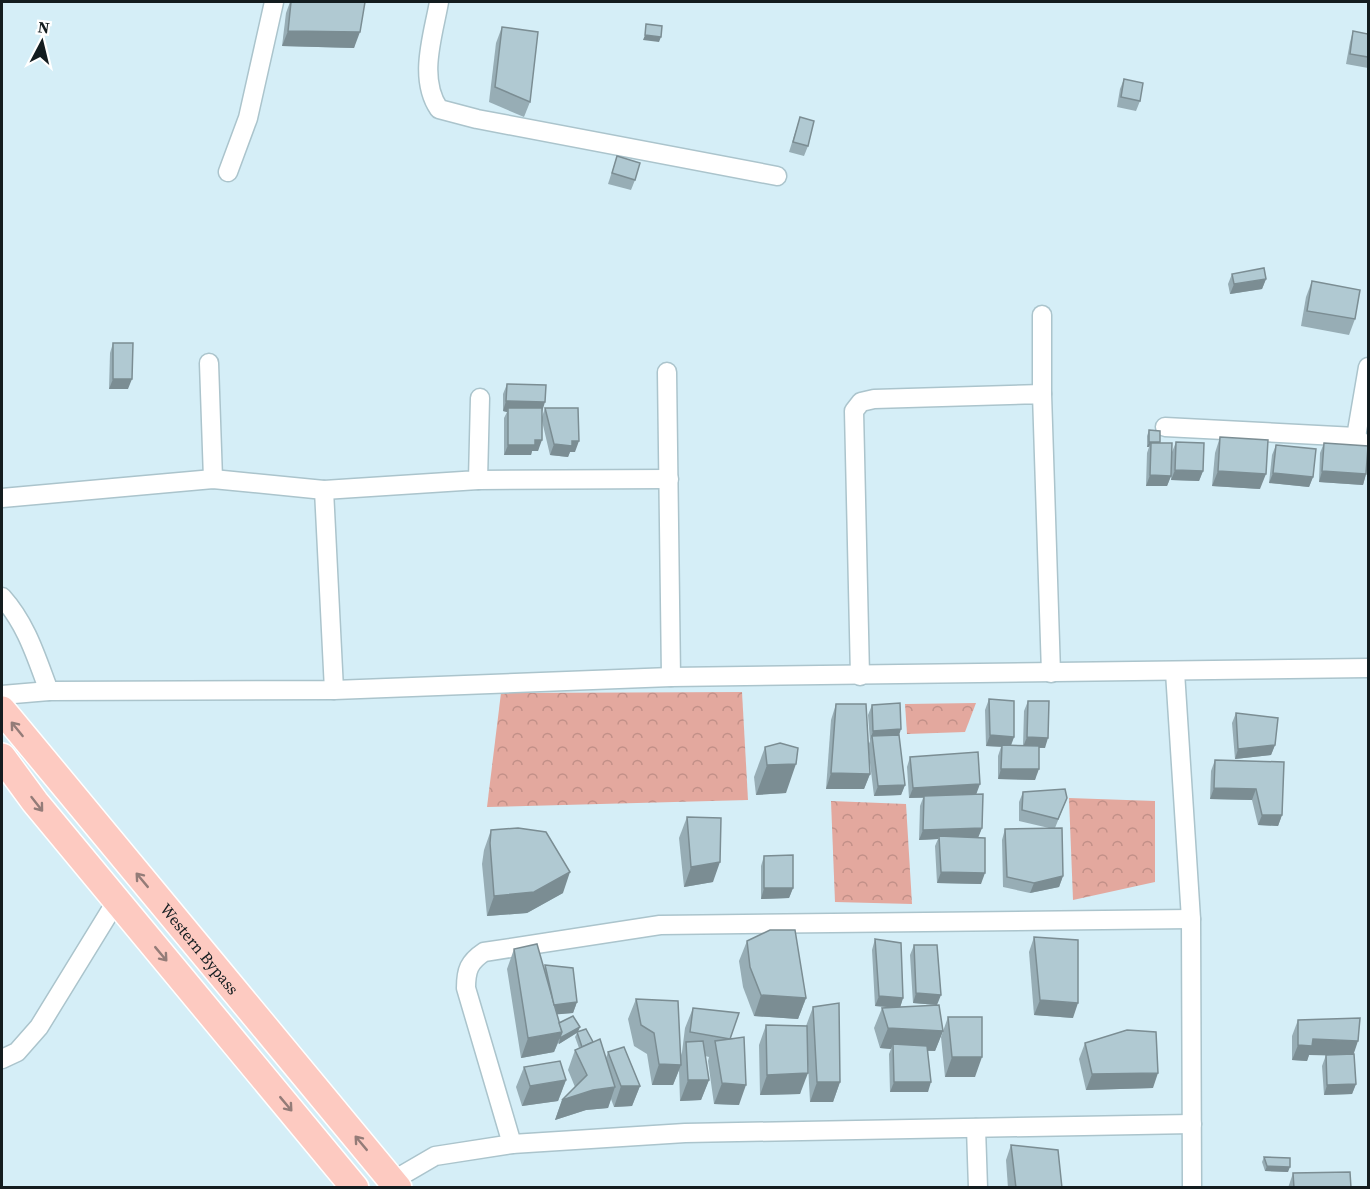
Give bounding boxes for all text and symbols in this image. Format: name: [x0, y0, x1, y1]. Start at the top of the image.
north arrow: [12, 12, 72, 72]
text: N: [37, 15, 51, 39]
one-way arrow: [11, 722, 24, 738]
one-way arrow: [30, 795, 43, 811]
one-way arrow: [135, 872, 148, 888]
street label: Western Bypass: [155, 898, 244, 999]
one-way arrow: [154, 946, 168, 961]
one-way arrow: [279, 1096, 292, 1112]
one-way arrow: [354, 1135, 367, 1151]

